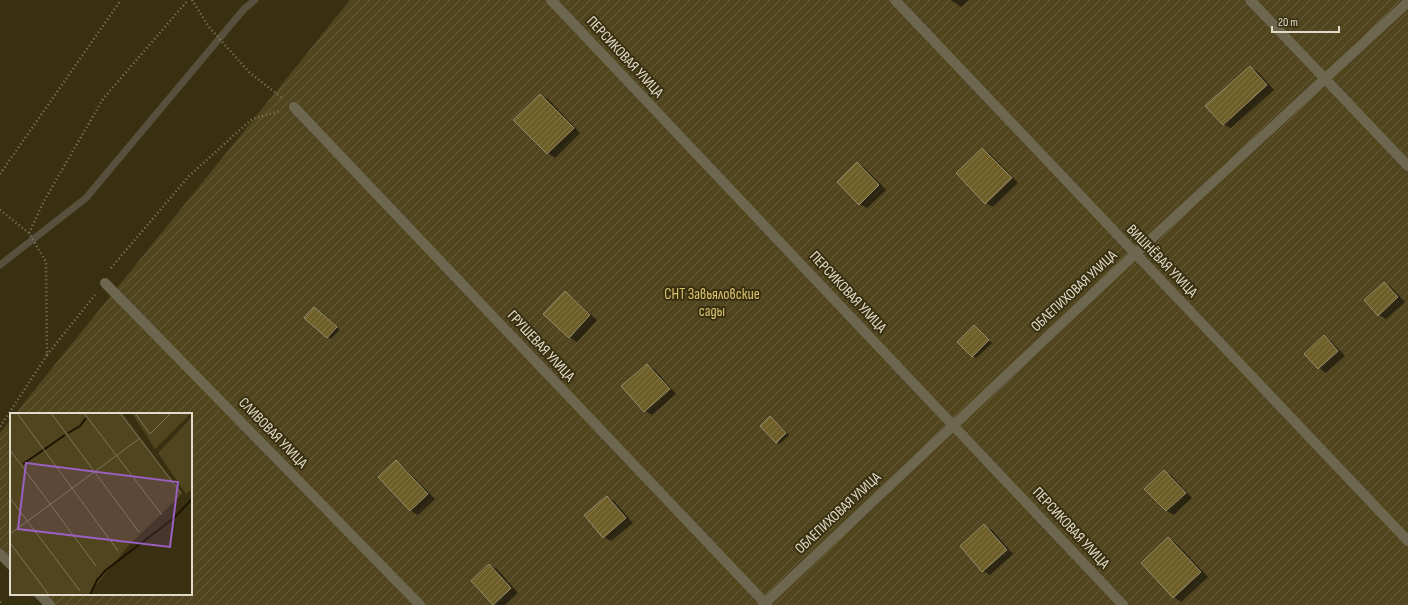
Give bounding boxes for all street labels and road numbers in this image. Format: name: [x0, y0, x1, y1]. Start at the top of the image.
street label: ПЕРСИКОВАЯ УЛИЦА: [582, 12, 668, 102]
street label: ВИШНЁВАЯ УЛИЦА: [1122, 220, 1202, 302]
street label: ОБЛЕПИХОВАЯ УЛИЦА: [1027, 246, 1122, 336]
street label: ПЕРСИКОВАЯ УЛИЦА: [805, 247, 891, 337]
street label: ГРУШЕВАЯ УЛИЦА: [503, 306, 579, 386]
street label: СЛИВОВАЯ УЛИЦА: [234, 394, 312, 473]
street label: ОБЛЕПИХОВАЯ УЛИЦА: [791, 468, 886, 558]
street label: ПЕРСИКОВАЯ УЛИЦА: [1028, 483, 1114, 573]

